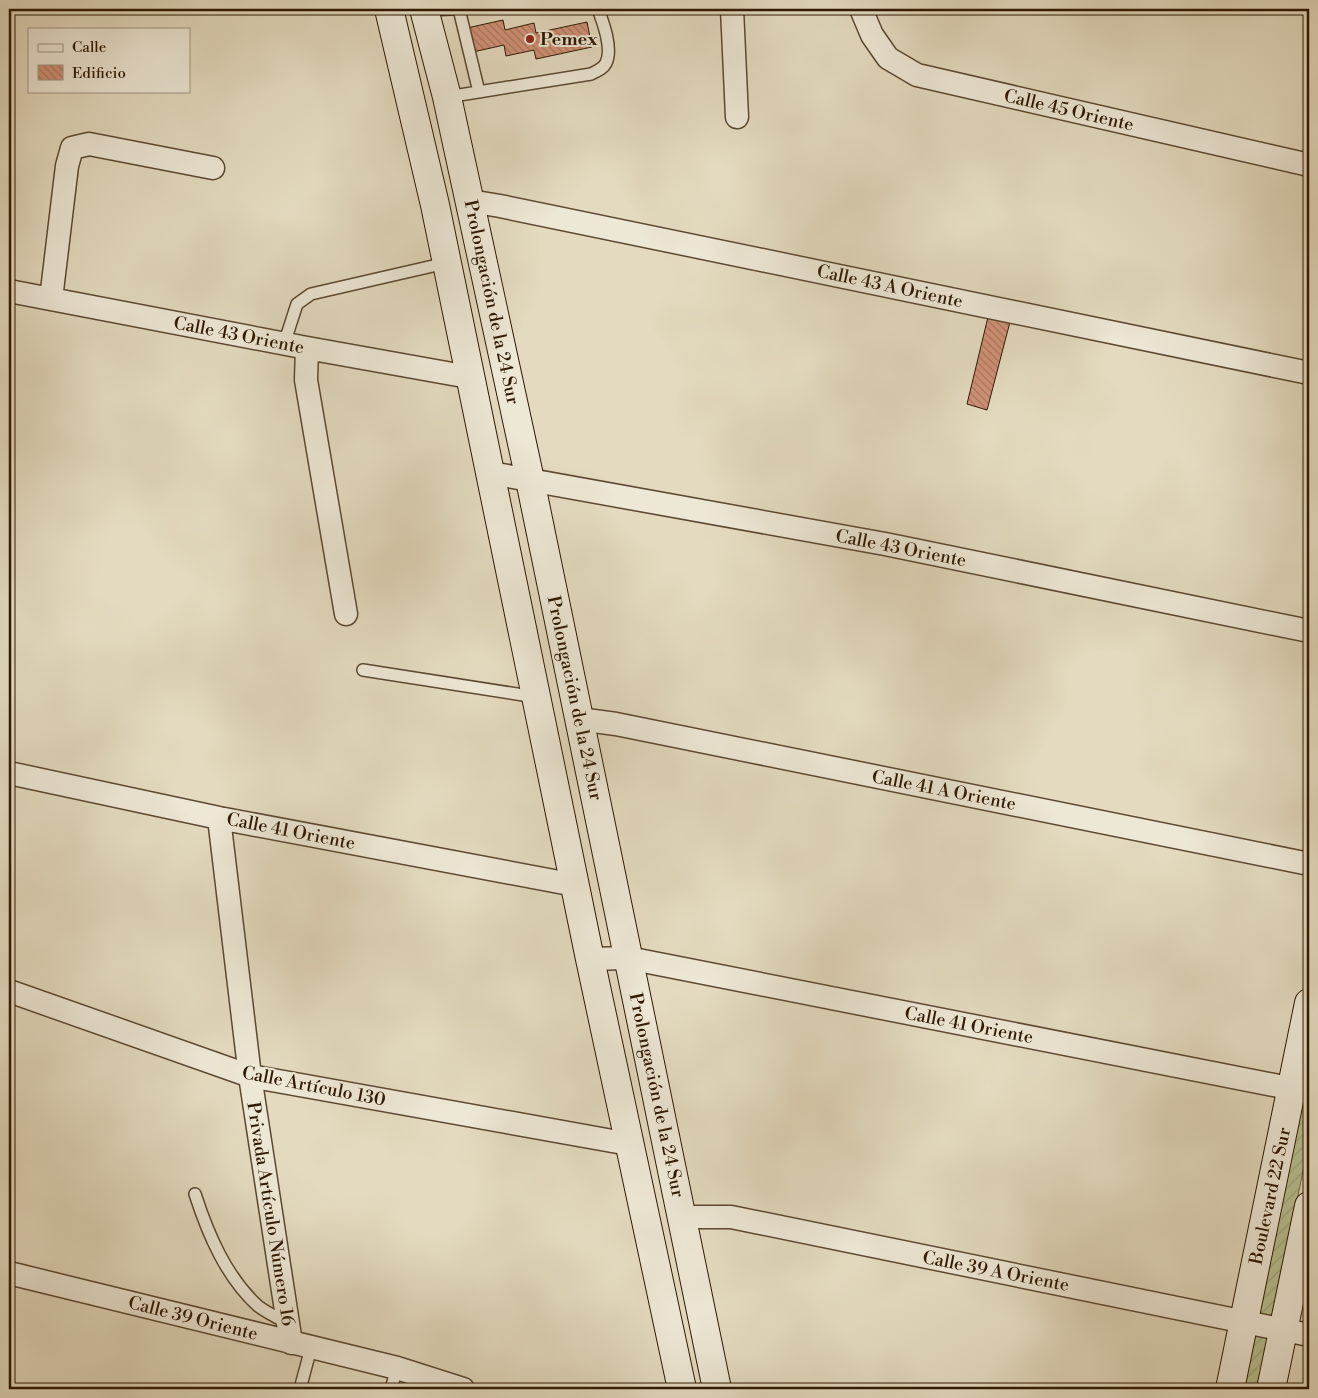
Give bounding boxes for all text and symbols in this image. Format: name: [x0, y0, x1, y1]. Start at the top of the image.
legend: [28, 28, 190, 92]
place label: Pemex: [540, 28, 598, 51]
marker: Pemex: [524, 33, 536, 45]
text: Calle: [72, 38, 106, 57]
text: Edificio: [72, 64, 126, 83]
street label: Calle 45 Oriente: [1002, 84, 1136, 137]
street label: Prolongación de la 24 Sur: [459, 198, 524, 407]
street label: Calle 43 A Oriente: [815, 260, 965, 313]
street label: Calle 43 Oriente: [172, 312, 306, 359]
street label: Calle 43 Oriente: [834, 525, 968, 572]
street label: Prolongación de la 24 Sur: [542, 594, 607, 803]
street label: Calle 41 A Oriente: [870, 765, 1018, 816]
street label: Calle 41 Oriente: [225, 808, 357, 855]
street label: Prolongación de la 24 Sur: [624, 991, 689, 1200]
street label: Calle 41 Oriente: [903, 1002, 1035, 1049]
street label: Calle Artículo 130: [240, 1061, 388, 1112]
street label: Privada Artículo Número 16: [241, 1100, 300, 1328]
street label: Boulevard 22 Sur: [1245, 1125, 1296, 1268]
street label: Calle 39 A Oriente: [921, 1246, 1071, 1297]
street label: Calle 39 Oriente: [126, 1291, 260, 1346]

